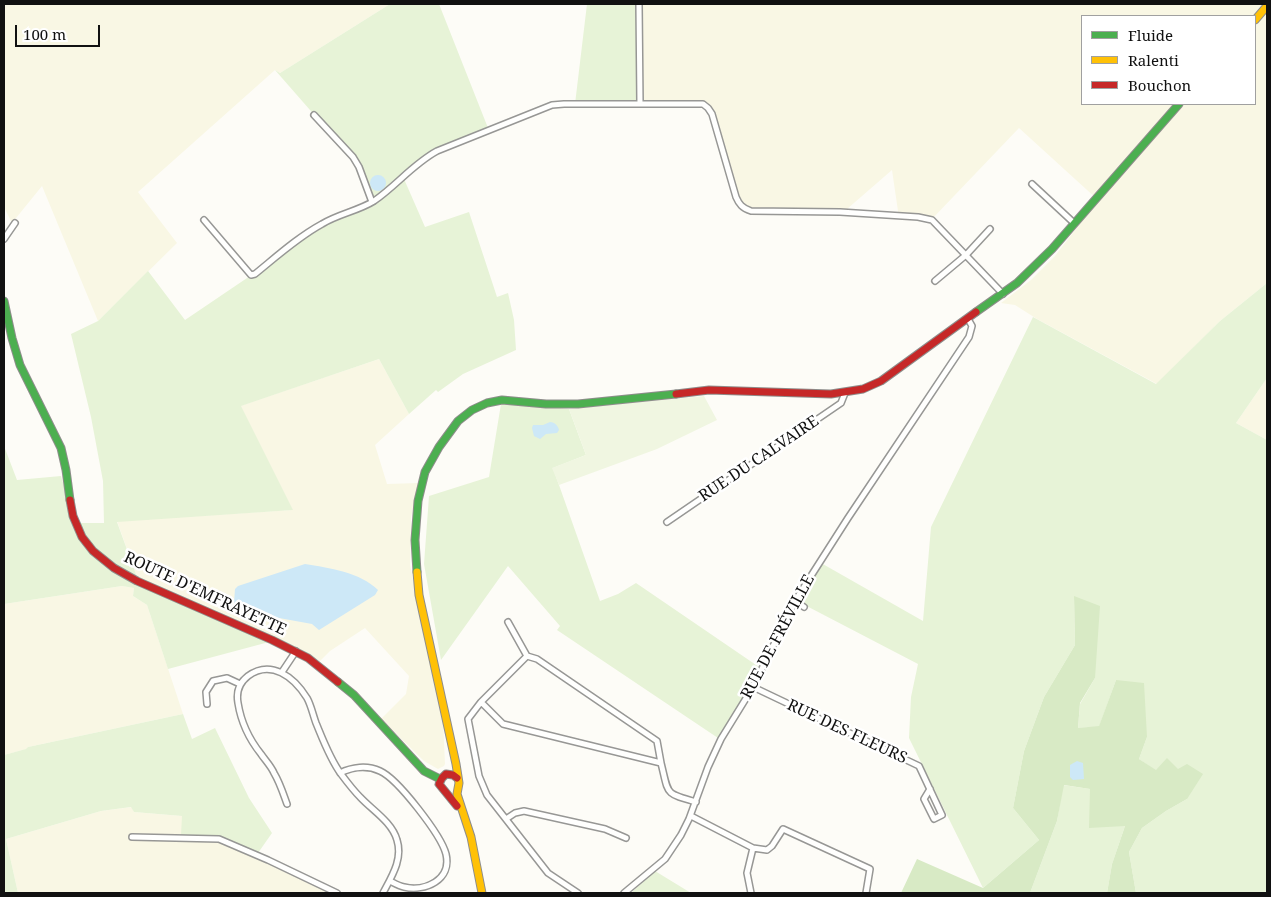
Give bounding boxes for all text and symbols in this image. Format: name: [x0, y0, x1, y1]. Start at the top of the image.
scale bar: [18, 15, 102, 47]
legend: [1081, 15, 1256, 105]
text: 100 m: [23, 24, 66, 44]
text: Fluide: [1128, 25, 1173, 45]
text: Ralenti: [1128, 50, 1179, 70]
text: Bouchon: [1128, 75, 1191, 95]
street label: RUE DU CALVAIRE: [695, 412, 823, 506]
street label: ROUTE D'EMFRAYETTE: [121, 548, 289, 640]
street label: RUE DE FRÉVILLE: [737, 572, 819, 702]
street label: RUE DES FLEURS: [784, 696, 910, 768]

